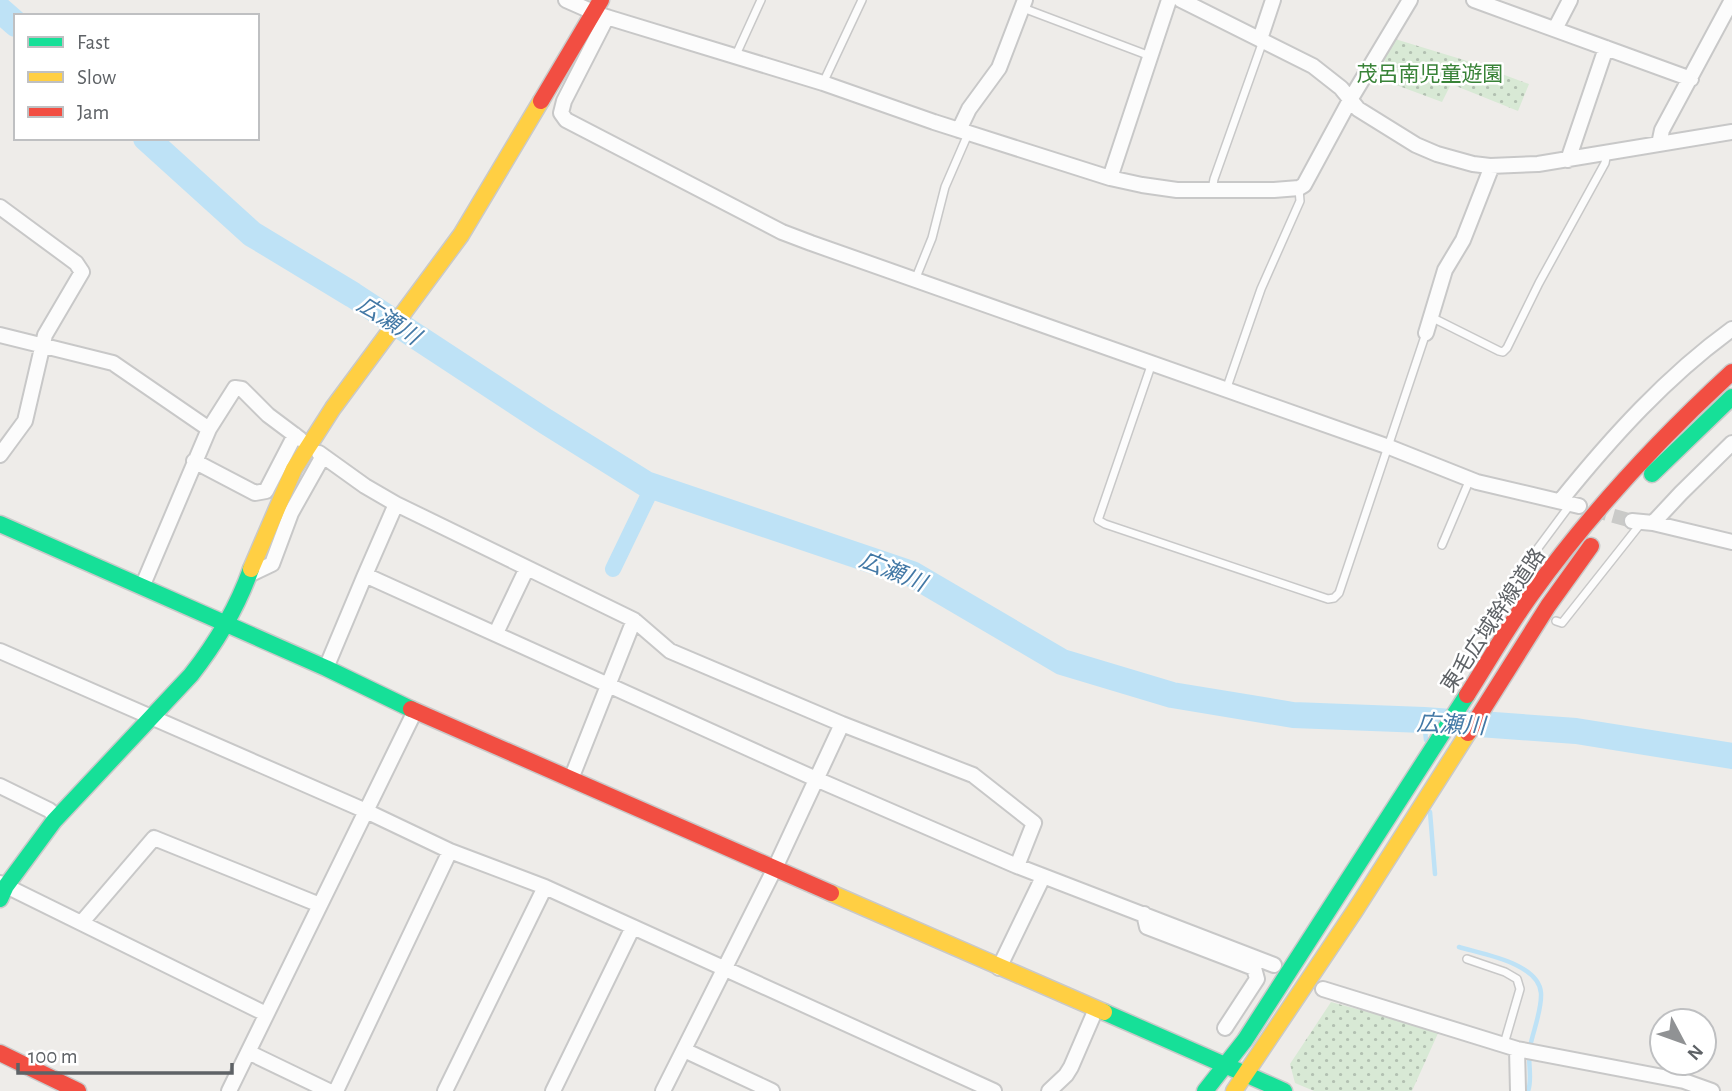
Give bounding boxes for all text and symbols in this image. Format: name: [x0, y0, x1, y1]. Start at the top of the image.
legend: [14, 14, 259, 140]
text: Fast: [77, 32, 110, 53]
park label: 茂呂南児童遊園: [1357, 63, 1504, 85]
text: Slow: [77, 67, 116, 88]
text: Jam: [77, 102, 109, 123]
water label: 広瀬川: [353, 292, 427, 351]
street label: 東毛広域幹線道路: [1437, 544, 1549, 696]
water label: 広瀬川: [856, 547, 932, 597]
water label: 広瀬川: [1416, 710, 1489, 739]
north arrow: [1648, 1007, 1718, 1077]
scale bar: [18, 1032, 231, 1076]
text: N: [1683, 1041, 1706, 1063]
text: 100 m: [28, 1046, 78, 1067]

